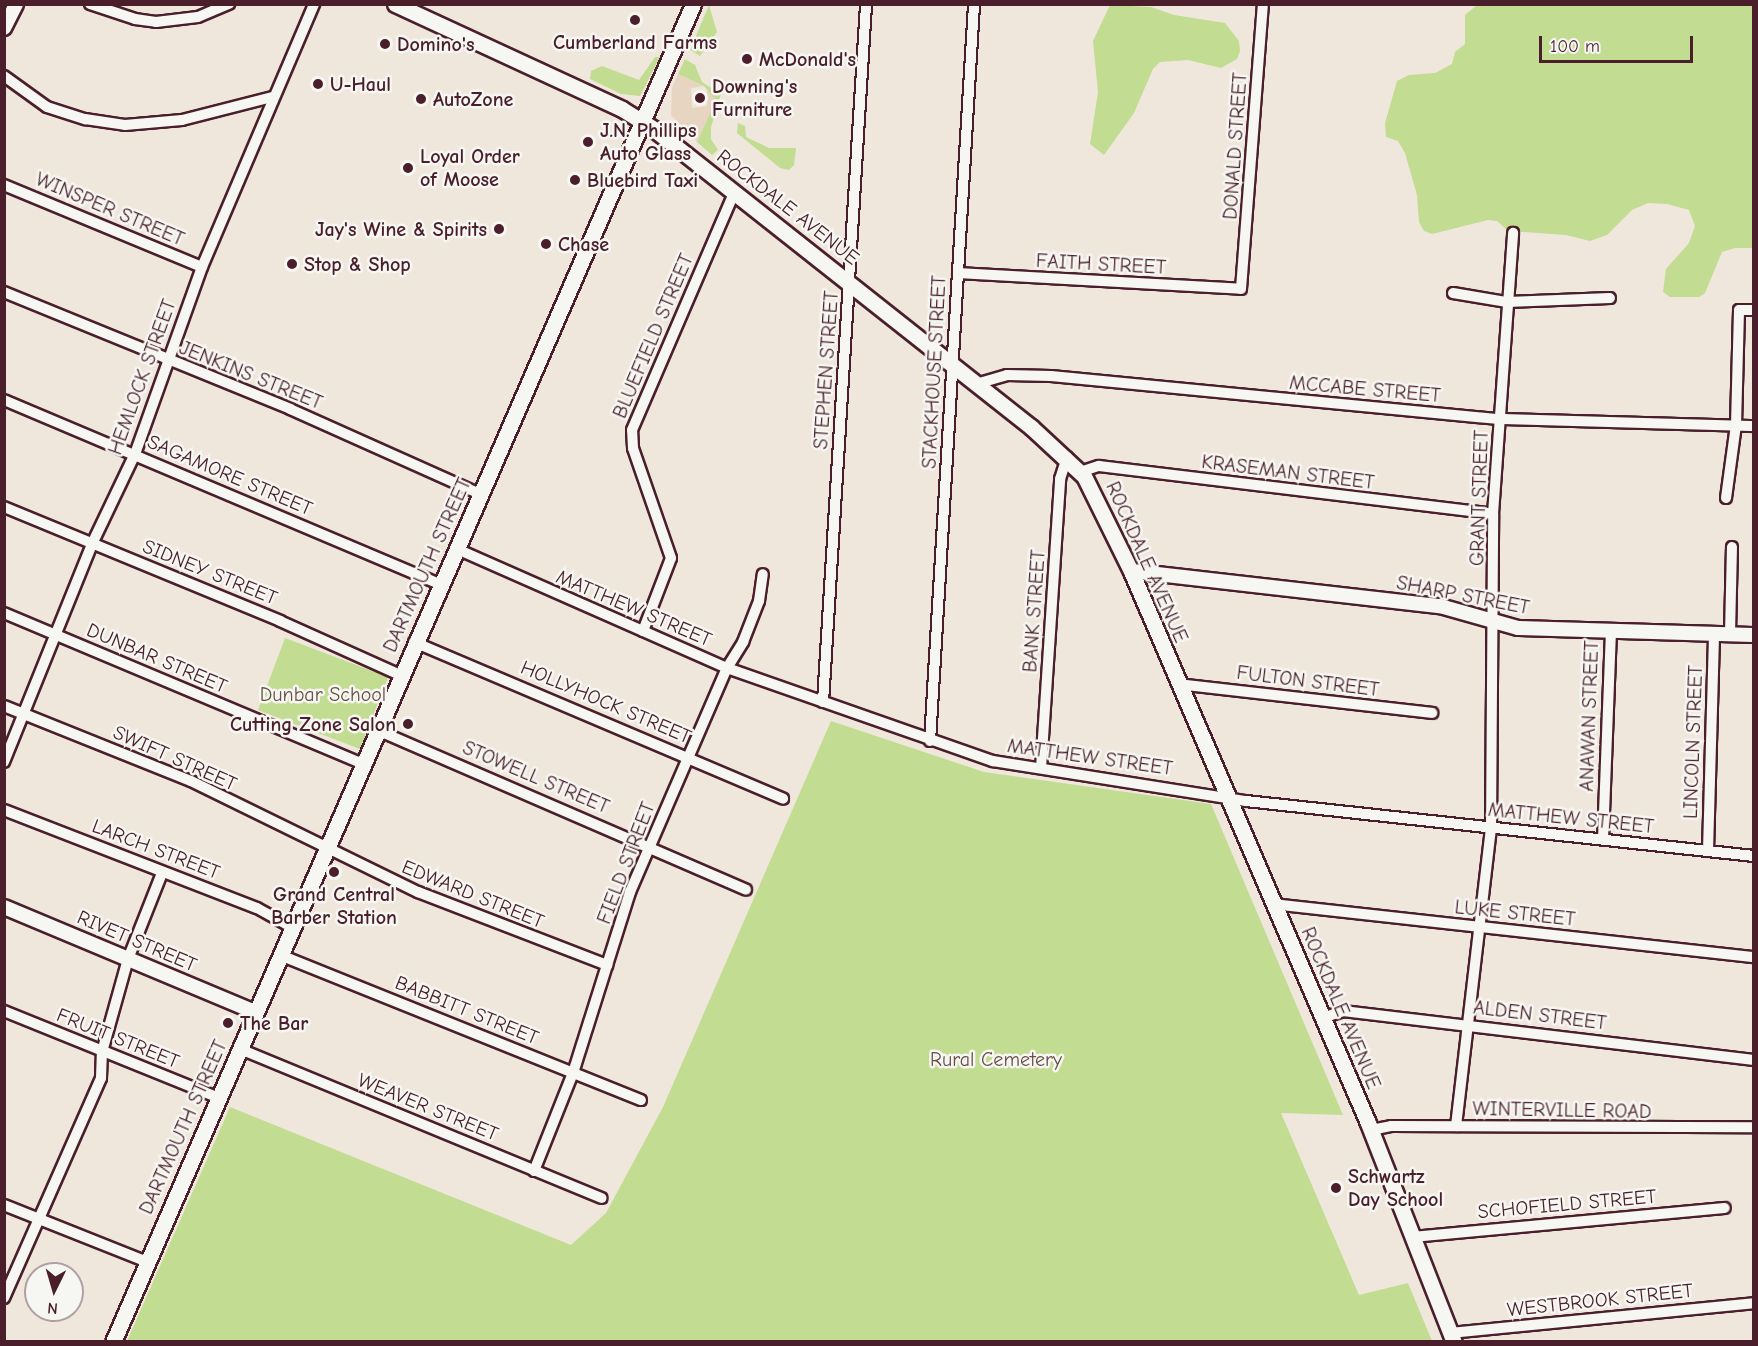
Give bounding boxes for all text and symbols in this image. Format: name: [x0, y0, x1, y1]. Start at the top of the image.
marker: Cumberland Farms: [628, 13, 642, 27]
scale bar: [1542, 24, 1696, 62]
place label: Cumberland Farms: [553, 30, 717, 54]
place label: Domino's: [397, 32, 474, 56]
text: 100 m: [1550, 36, 1600, 57]
marker: Domino's: [378, 37, 392, 51]
place label: McDonald's: [759, 47, 856, 71]
marker: McDonald's: [740, 52, 754, 66]
place label: U-Haul: [330, 72, 391, 96]
street label: DONALD STREET: [1218, 72, 1252, 220]
place label: Downing's Furniture: [712, 74, 797, 121]
marker: U-Haul: [311, 77, 325, 91]
place label: AutoZone: [433, 87, 513, 111]
marker: Downing's Furniture: [693, 91, 707, 105]
marker: AutoZone: [414, 92, 428, 106]
place label: J.N. Phillips Auto Glass: [600, 118, 697, 165]
marker: J.N. Phillips Auto Glass: [581, 135, 595, 149]
place label: Loyal Order of Moose: [420, 144, 520, 191]
street label: ROCKDALE AVENUE: [712, 144, 864, 270]
marker: Loyal Order of Moose: [401, 161, 415, 175]
street label: WINSPER STREET: [32, 167, 188, 251]
place label: Bluebird Taxi: [587, 168, 698, 192]
marker: Bluebird Taxi: [568, 173, 582, 187]
place label: Jay's Wine & Spirits: [315, 217, 487, 241]
marker: Jay's Wine & Spirits: [492, 222, 506, 236]
place label: Chase: [558, 232, 609, 256]
marker: Chase: [539, 237, 553, 251]
street label: FAITH STREET: [1035, 249, 1167, 279]
street label: BLUEFIELD STREET: [608, 250, 698, 422]
place label: Stop & Shop: [304, 252, 411, 276]
marker: Stop & Shop: [285, 257, 299, 271]
street label: STACKHOUSE STREET: [917, 275, 951, 469]
street label: STEPHEN STREET: [808, 290, 844, 450]
street label: HEMLOCK STREET: [103, 296, 181, 458]
street label: JENKINS STREET: [176, 335, 326, 415]
street label: MCCABE STREET: [1288, 370, 1442, 408]
street label: SAGAMORE STREET: [144, 429, 316, 521]
street label: GRANT STREET: [1465, 430, 1493, 566]
street label: KRASEMAN STREET: [1200, 449, 1376, 495]
street label: DARTMOUTH STREET: [378, 474, 476, 656]
street label: ROCKDALE AVENUE: [1101, 478, 1193, 646]
street label: SIDNEY STREET: [139, 534, 281, 610]
street label: BANK STREET: [1018, 549, 1050, 673]
street label: MATTHEW STREET: [553, 564, 715, 652]
street label: SHARP STREET: [1395, 570, 1531, 620]
street label: DUNBAR STREET: [83, 618, 231, 698]
street label: ANAWAN STREET: [1574, 640, 1604, 792]
street label: HOLLYHOCK STREET: [517, 655, 695, 749]
street label: FULTON STREET: [1235, 660, 1381, 702]
street label: LINCOLN STREET: [1678, 665, 1708, 819]
park label: Dunbar School: [260, 682, 386, 706]
place label: Cutting Zone Salon: [230, 712, 396, 736]
marker: Cutting Zone Salon: [401, 717, 415, 731]
street label: SWIFT STREET: [109, 720, 241, 796]
street label: MATTHEW STREET: [1006, 734, 1174, 780]
street label: STOWELL STREET: [459, 735, 613, 819]
street label: MATTHEW STREET: [1487, 797, 1655, 839]
street label: FIELD STREET: [592, 799, 660, 927]
street label: LARCH STREET: [89, 814, 223, 884]
street label: EDWARD STREET: [398, 855, 548, 933]
marker: Grand Central Barber Station: [327, 865, 341, 879]
place label: Grand Central Barber Station: [271, 882, 397, 929]
street label: LUKE STREET: [1454, 895, 1576, 931]
street label: RIVET STREET: [74, 905, 200, 977]
street label: ROCKDALE AVENUE: [1296, 923, 1386, 1093]
street label: BABBITT STREET: [392, 970, 542, 1050]
street label: ALDEN STREET: [1472, 995, 1608, 1035]
street label: FRUIT STREET: [53, 1002, 183, 1074]
place label: The Bar: [240, 1011, 308, 1035]
marker: The Bar: [221, 1016, 235, 1030]
street label: DARTMOUTH STREET: [134, 1036, 232, 1218]
park label: Rural Cemetery: [930, 1047, 1062, 1071]
street label: WEAVER STREET: [354, 1068, 502, 1146]
street label: WINTERVILLE ROAD: [1472, 1096, 1652, 1124]
place label: Schwartz Day School: [1348, 1164, 1443, 1211]
marker: Schwartz Day School: [1329, 1181, 1343, 1195]
street label: SCHOFIELD STREET: [1477, 1184, 1657, 1224]
north arrow: [24, 1262, 84, 1322]
street label: WESTBROOK STREET: [1506, 1278, 1694, 1322]
text: N: [47, 1299, 59, 1317]

